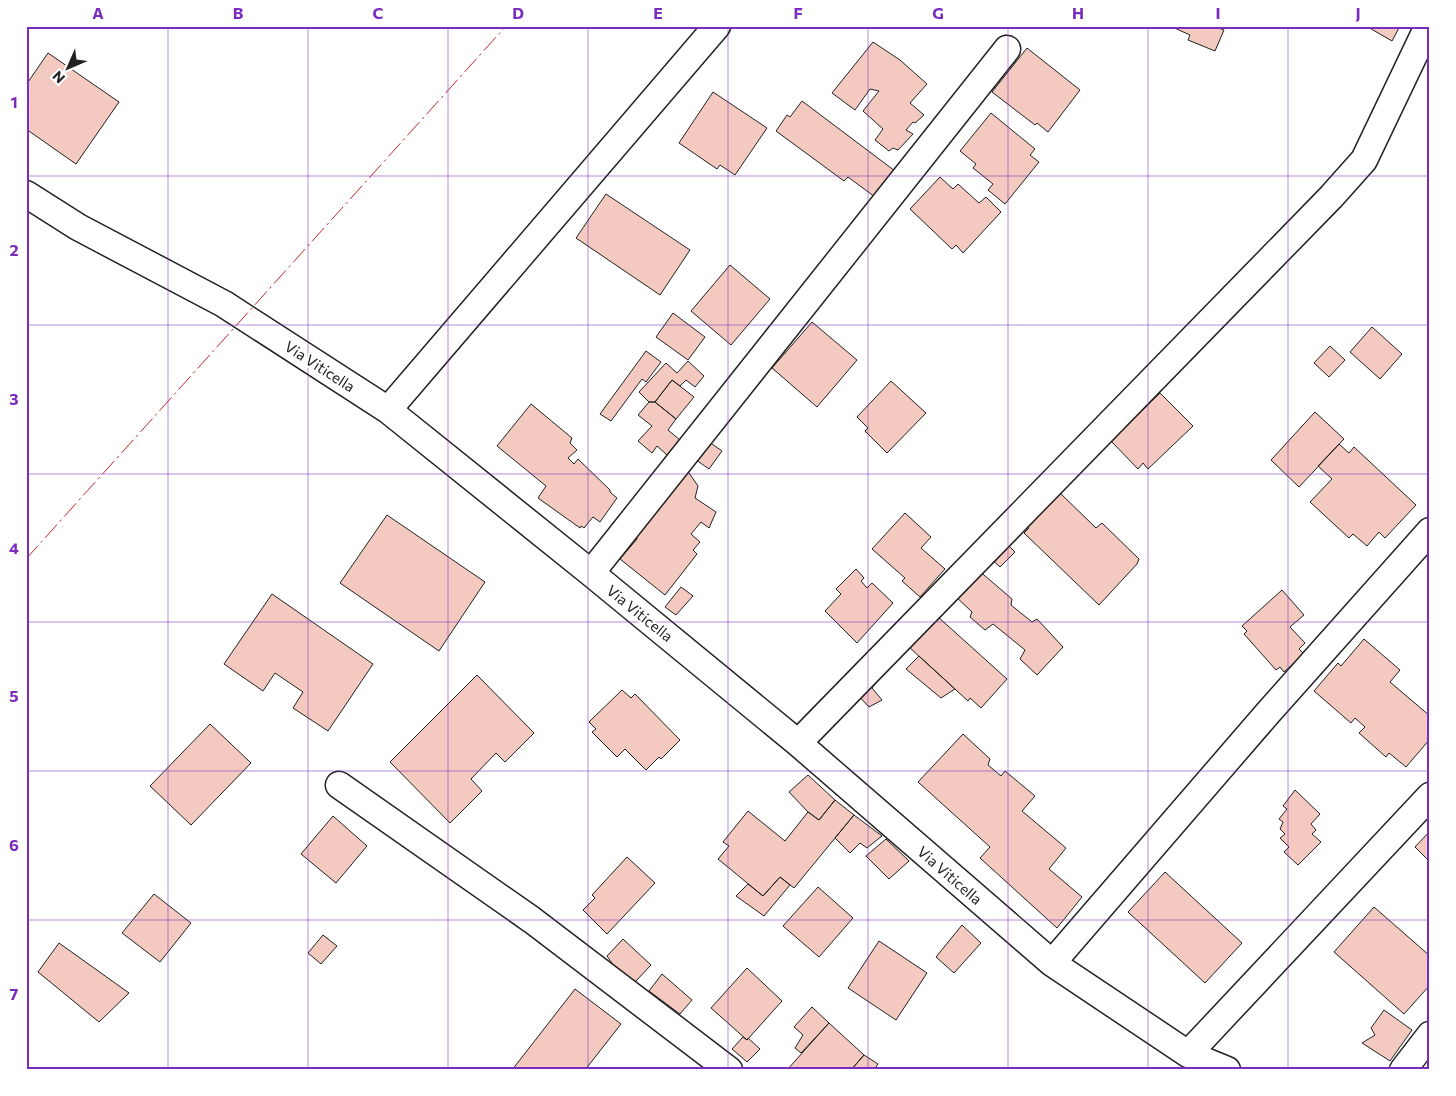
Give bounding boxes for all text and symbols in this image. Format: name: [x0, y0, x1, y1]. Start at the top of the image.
text: A: [92, 3, 104, 22]
text: B: [233, 3, 244, 22]
text: C: [373, 3, 384, 22]
text: D: [512, 3, 524, 22]
text: E: [653, 3, 663, 22]
text: F: [793, 3, 803, 22]
text: G: [932, 3, 944, 22]
text: H: [1072, 3, 1084, 22]
text: I: [1215, 3, 1221, 22]
text: J: [1355, 3, 1361, 22]
north arrow: [42, 42, 92, 92]
text: N: [49, 68, 68, 87]
text: 1: [10, 92, 18, 111]
text: 2: [9, 240, 19, 259]
street label: Via Viticella: [282, 337, 358, 395]
text: 3: [9, 389, 19, 408]
text: 4: [9, 538, 19, 557]
street label: Via Viticella: [603, 581, 677, 645]
text: 5: [9, 686, 19, 705]
text: 6: [9, 835, 19, 854]
street label: Via Viticella: [914, 842, 986, 908]
text: 7: [10, 984, 19, 1003]

